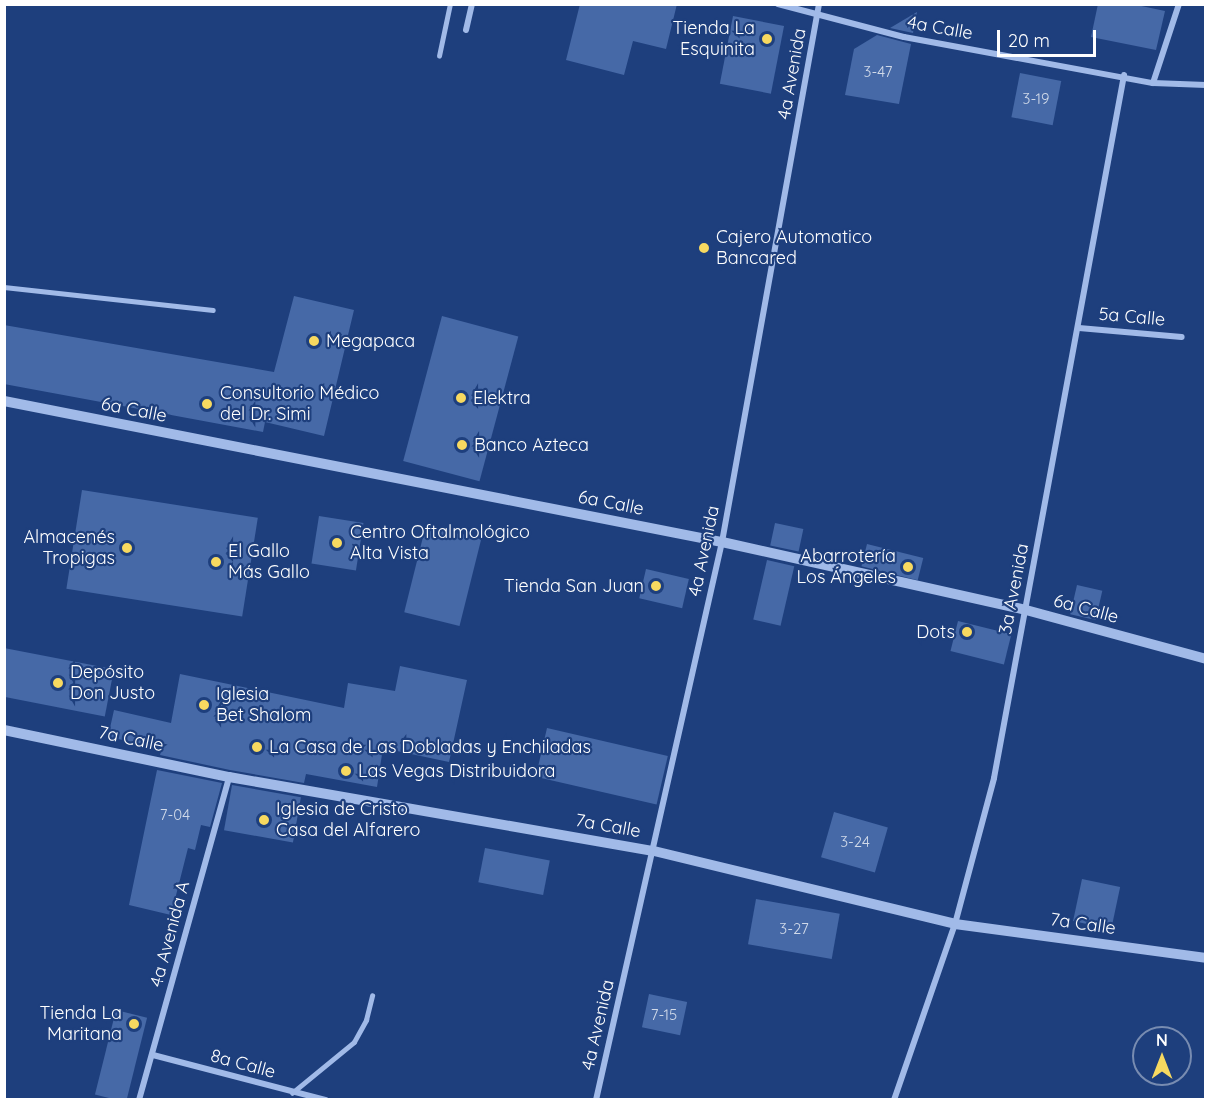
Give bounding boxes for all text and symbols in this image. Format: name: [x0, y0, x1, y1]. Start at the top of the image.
street label: 4a Calle: [906, 12, 974, 44]
place label: Tienda La Esquinita: [672, 18, 755, 60]
scale bar: [1000, 18, 1099, 56]
street label: 4a Avenida: [773, 27, 811, 121]
text: 20 m: [1008, 29, 1050, 52]
marker: Tienda La Esquinita: [760, 32, 774, 46]
house number: 3-47: [864, 63, 892, 81]
house number: 3-19: [1023, 90, 1049, 108]
place label: Cajero Automatico Bancared: [716, 227, 872, 270]
marker: Cajero Automatico Bancared: [697, 241, 711, 255]
street label: 5a Calle: [1098, 303, 1166, 331]
place label: Megapaca: [326, 330, 415, 352]
marker: Megapaca: [307, 334, 321, 348]
place label: Consultorio Médico del Dr. Simi: [220, 383, 379, 426]
place label: Elektra: [473, 387, 531, 409]
marker: Elektra: [454, 391, 468, 405]
street label: 6a Calle: [99, 393, 169, 427]
marker: Consultorio Médico del Dr. Simi: [198, 395, 216, 413]
place label: Banco Azteca: [474, 434, 589, 456]
marker: Banco Azteca: [455, 438, 469, 452]
street label: 6a Calle: [576, 486, 646, 520]
street label: 4a Avenida: [684, 504, 724, 598]
place label: Centro Oftalmológico Alta Vista: [350, 522, 530, 564]
place label: Almacenés Tropigas: [23, 527, 115, 570]
marker: Centro Oftalmológico Alta Vista: [328, 534, 346, 552]
marker: Almacenés Tropigas: [120, 541, 134, 555]
place label: El Gallo Más Gallo: [228, 541, 310, 584]
street label: 3a Avenida: [995, 542, 1033, 636]
place label: Abarrotería Los Ángeles: [797, 546, 896, 588]
marker: El Gallo Más Gallo: [209, 555, 223, 569]
marker: Abarrotería Los Ángeles: [901, 560, 915, 574]
place label: Tienda San Juan: [504, 575, 644, 597]
marker: Tienda San Juan: [649, 579, 663, 593]
street label: 6a Calle: [1051, 590, 1121, 628]
place label: Dots: [916, 621, 955, 643]
marker: Dots: [960, 625, 974, 639]
place label: Depósito Don Justo: [70, 662, 155, 704]
marker: Depósito Don Justo: [51, 676, 65, 690]
place label: Iglesia Bet Shalom: [216, 684, 311, 726]
marker: Iglesia Bet Shalom: [197, 698, 211, 712]
street label: 7a Calle: [96, 722, 166, 756]
place label: La Casa de Las Dobladas y Enchiladas: [269, 736, 591, 758]
marker: La Casa de Las Dobladas y Enchiladas: [250, 740, 264, 754]
place label: Las Vegas Distribuidora: [358, 760, 555, 782]
marker: Las Vegas Distribuidora: [339, 764, 353, 778]
place label: Iglesia de Cristo Casa del Alfarero: [276, 799, 420, 842]
house number: 7-04: [160, 806, 190, 824]
street label: 7a Calle: [574, 810, 642, 842]
marker: Iglesia de Cristo Casa del Alfarero: [257, 813, 271, 827]
house number: 3-24: [840, 833, 870, 851]
street label: 4a Avenida A: [146, 879, 194, 989]
street label: 7a Calle: [1049, 909, 1117, 939]
house number: 3-27: [779, 920, 809, 938]
street label: 4a Avenida: [577, 978, 619, 1072]
place label: Tienda La Maritana: [39, 1003, 122, 1046]
house number: 7-15: [651, 1006, 677, 1024]
marker: Tienda La Maritana: [127, 1017, 141, 1031]
north arrow: [1132, 1026, 1192, 1086]
text: N: [1156, 1030, 1168, 1050]
street label: 8a Calle: [208, 1045, 278, 1083]

